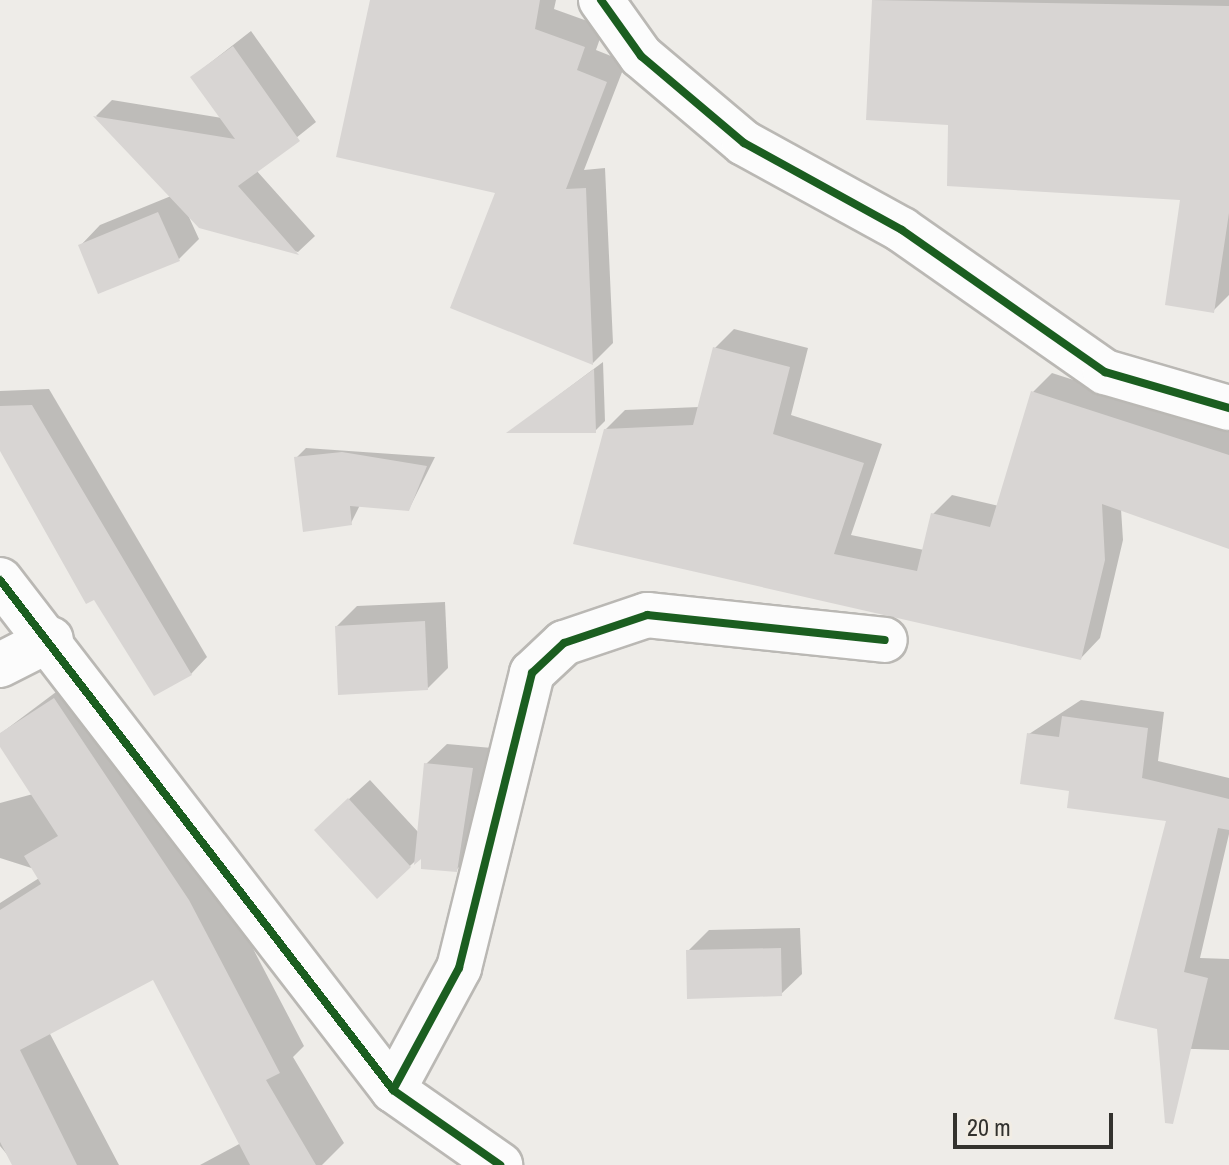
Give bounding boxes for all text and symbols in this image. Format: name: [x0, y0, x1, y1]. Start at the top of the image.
scale bar: [957, 1097, 1117, 1147]
text: 20 m: [967, 1111, 1011, 1143]

